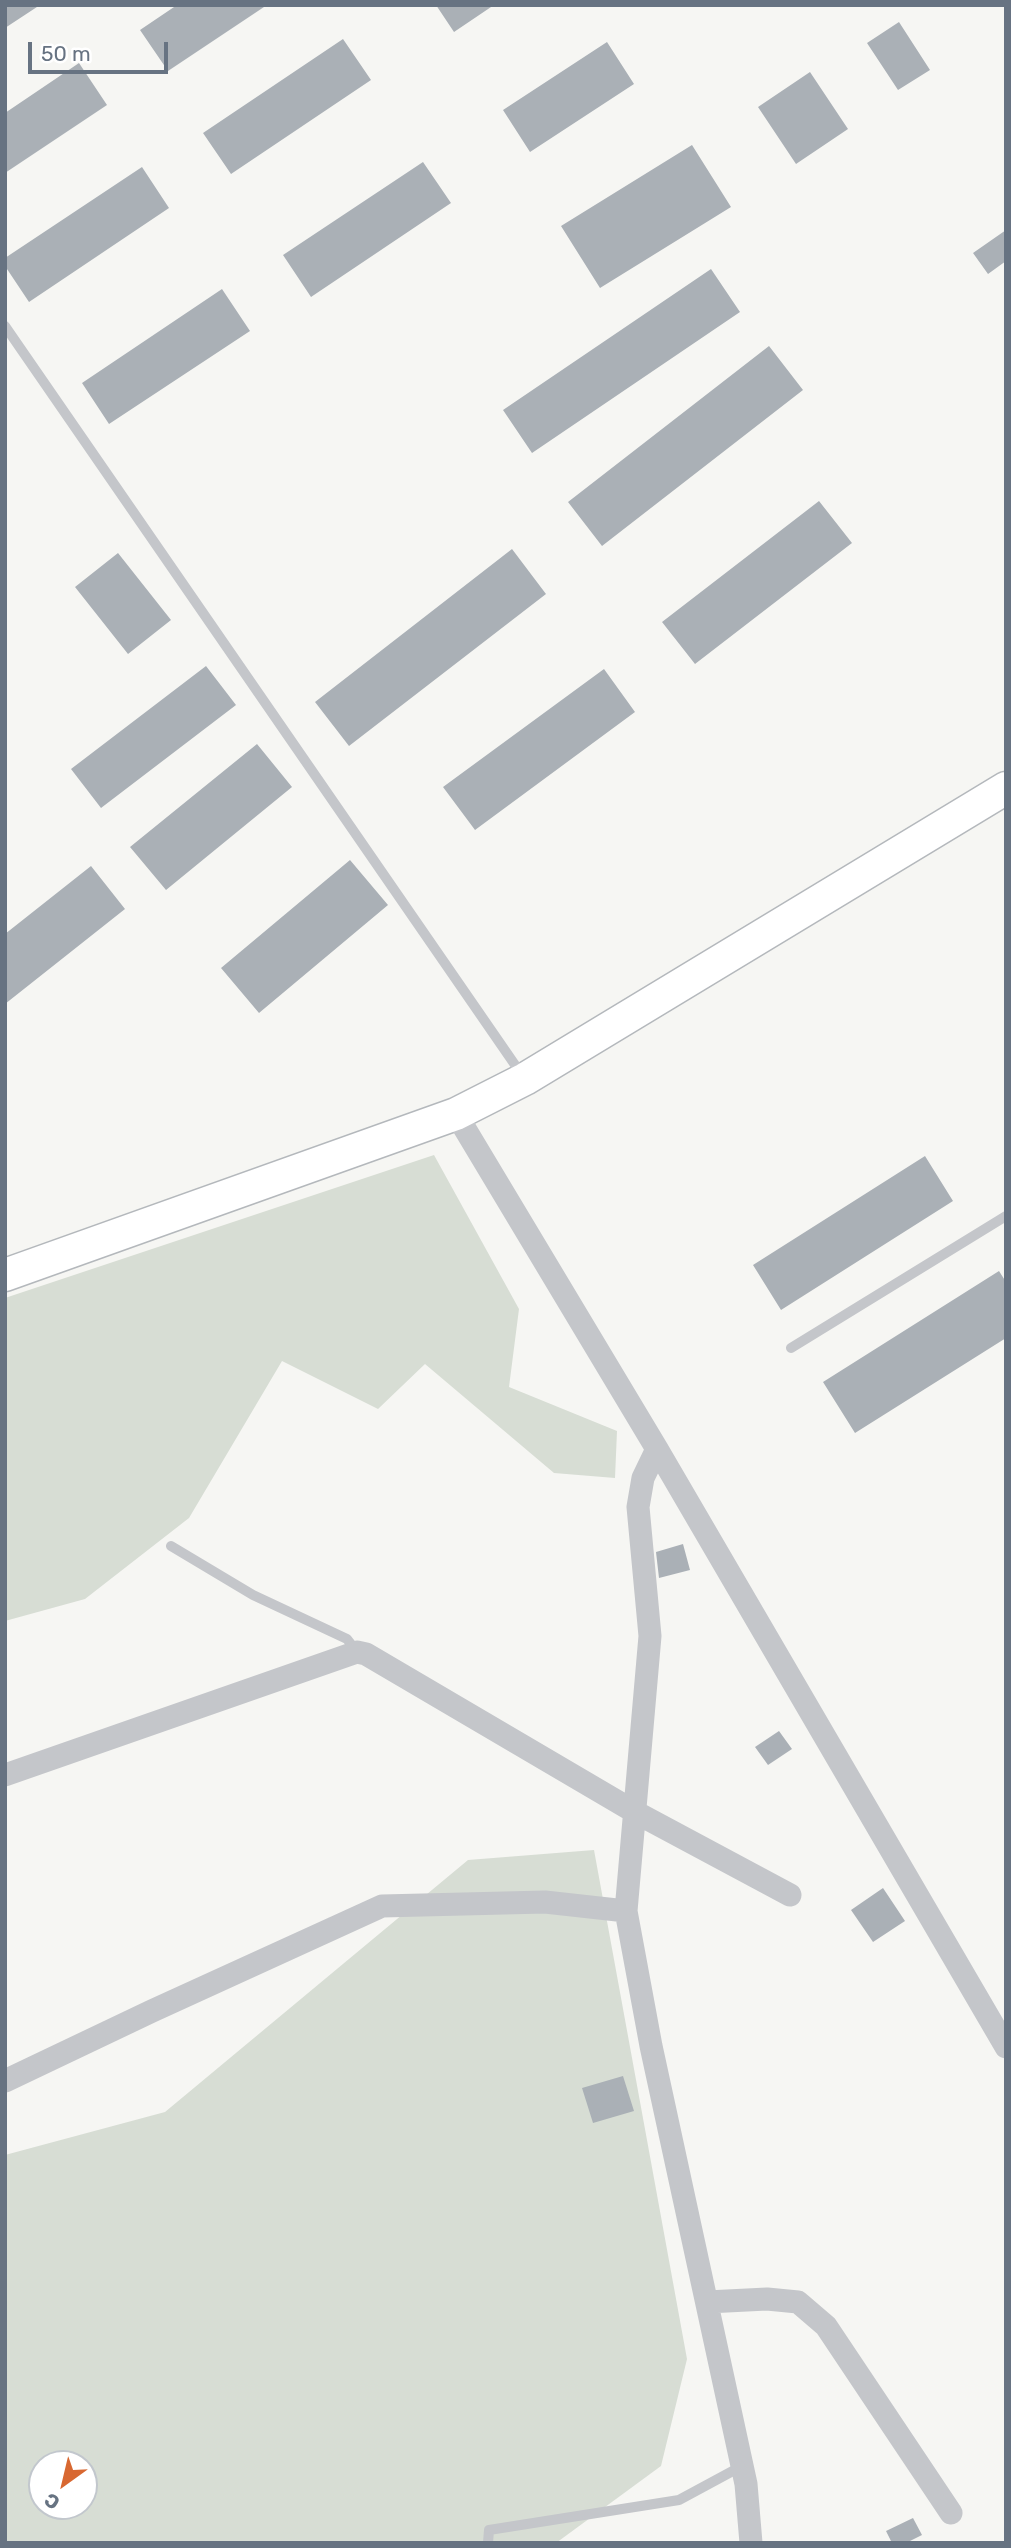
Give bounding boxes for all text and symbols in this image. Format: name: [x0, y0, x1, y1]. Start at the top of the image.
scale bar: [32, 28, 172, 72]
text: 50 m: [41, 41, 91, 66]
north arrow: [28, 2450, 98, 2520]
text: С: [40, 2488, 64, 2514]

